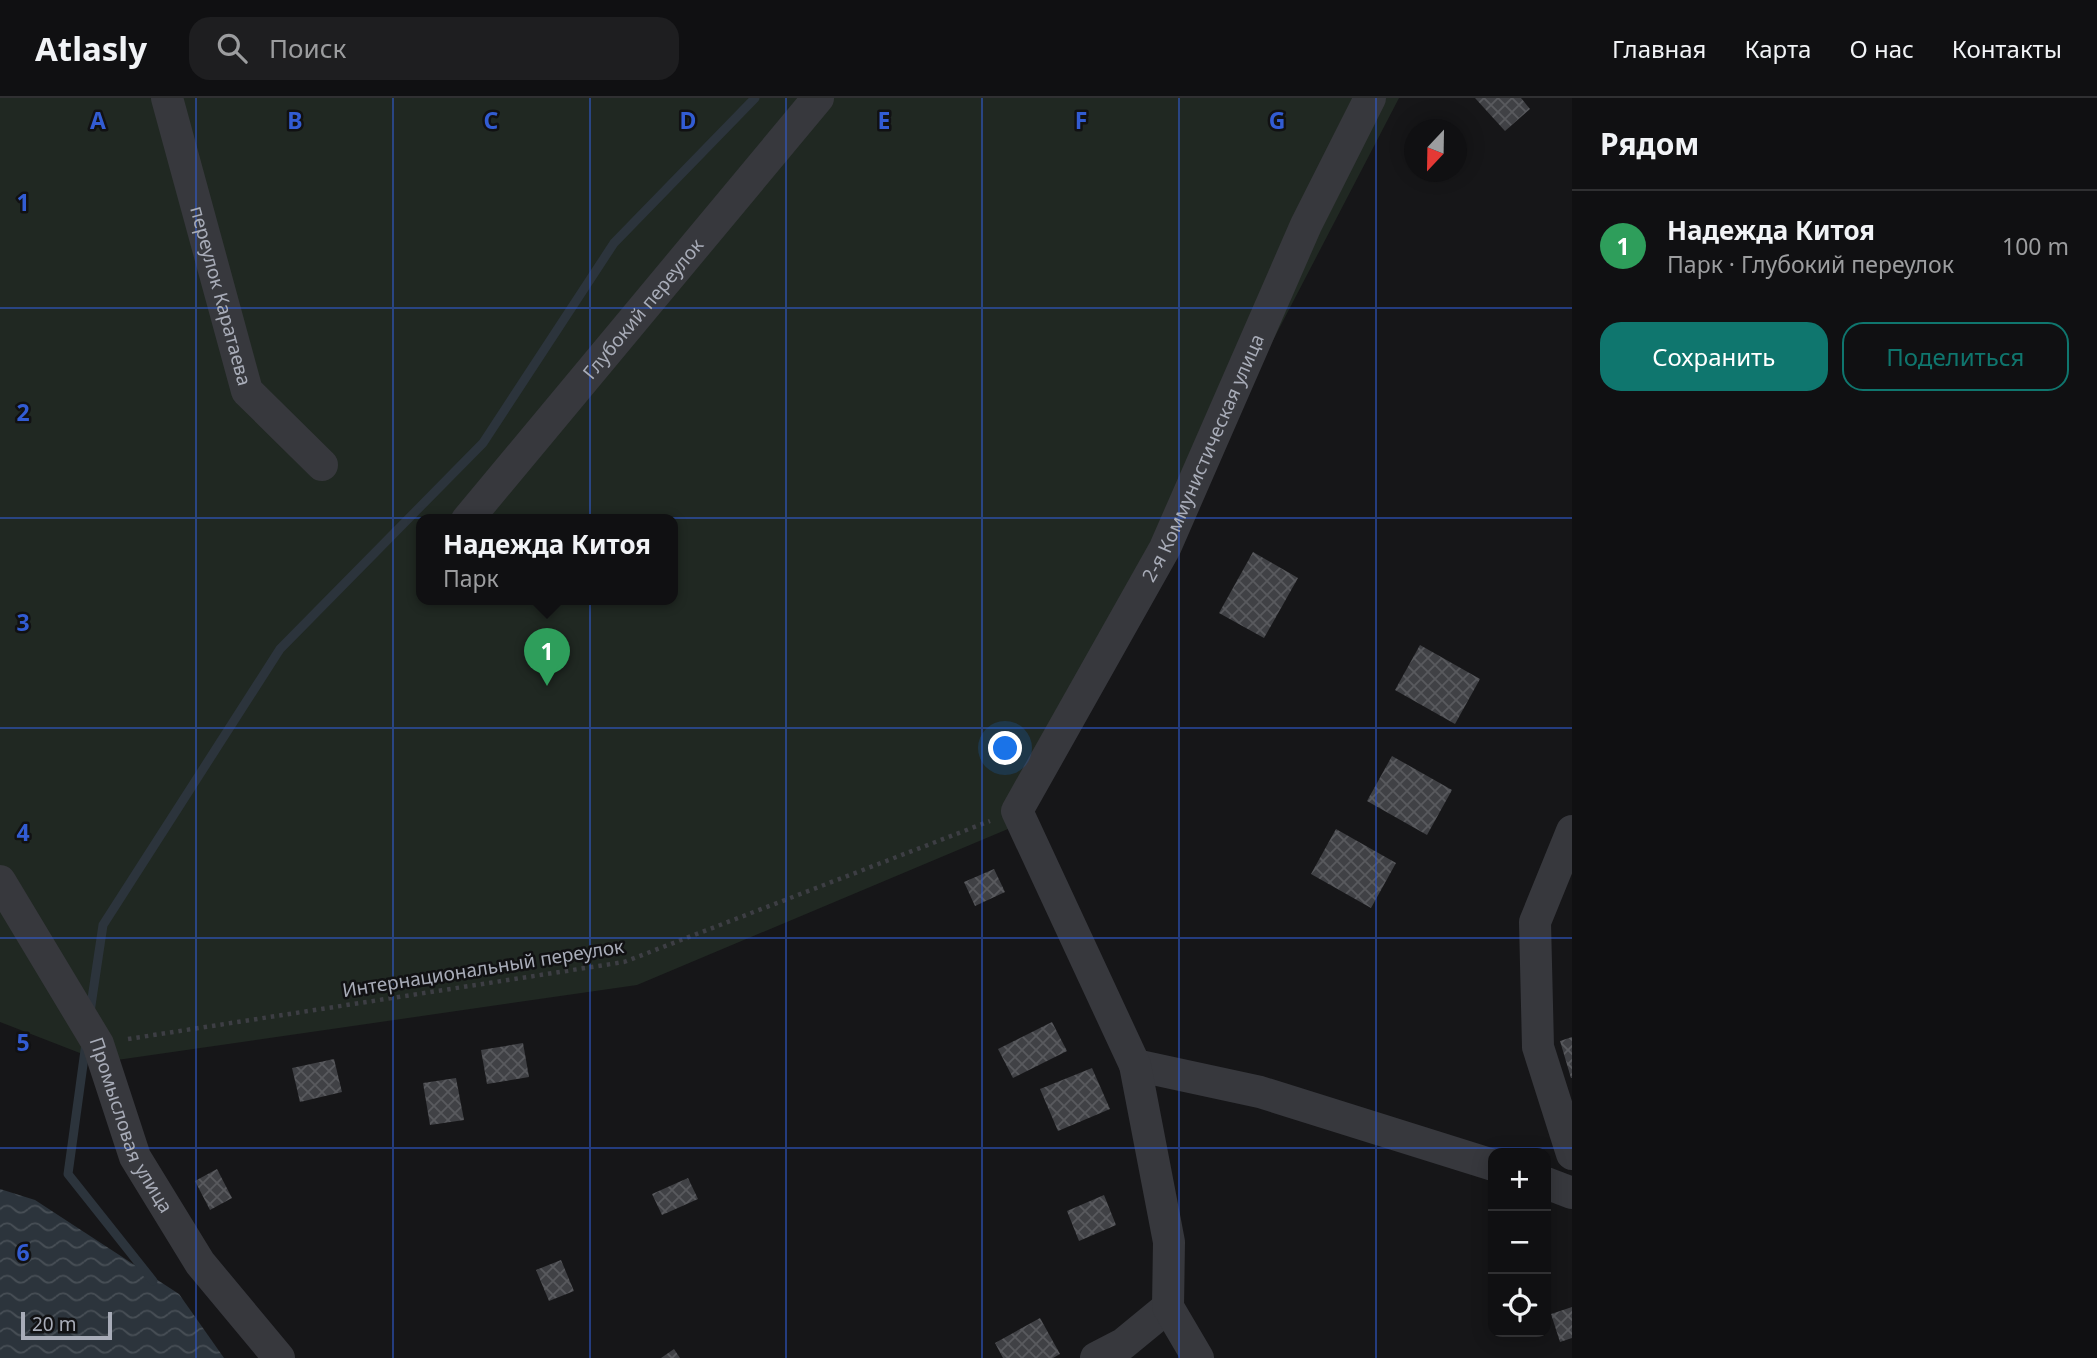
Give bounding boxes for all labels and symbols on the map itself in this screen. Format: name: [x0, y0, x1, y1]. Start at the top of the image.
text: A: [90, 104, 106, 136]
text: B: [287, 104, 303, 136]
text: C: [484, 104, 499, 136]
text: D: [680, 104, 696, 136]
text: E: [878, 104, 890, 136]
text: F: [1075, 104, 1087, 136]
text: G: [1269, 104, 1285, 136]
north arrow: [1404, 119, 1467, 182]
text: 1: [16, 186, 30, 218]
street label: переулок Каратаева: [184, 203, 258, 388]
street label: Глубокий переулок: [577, 233, 709, 385]
street label: 2-я Коммунистическая улица: [1136, 330, 1270, 587]
text: 2: [16, 396, 30, 428]
text: 3: [16, 606, 30, 638]
pin: 1: [524, 628, 570, 686]
your location: [988, 731, 1022, 765]
text: 4: [16, 816, 30, 848]
street label: Интернациональный переулок: [340, 933, 626, 1003]
text: 5: [16, 1026, 30, 1058]
street label: Промысловая улица: [84, 1034, 179, 1218]
text: 6: [16, 1236, 30, 1268]
scale bar: [21, 1309, 112, 1341]

